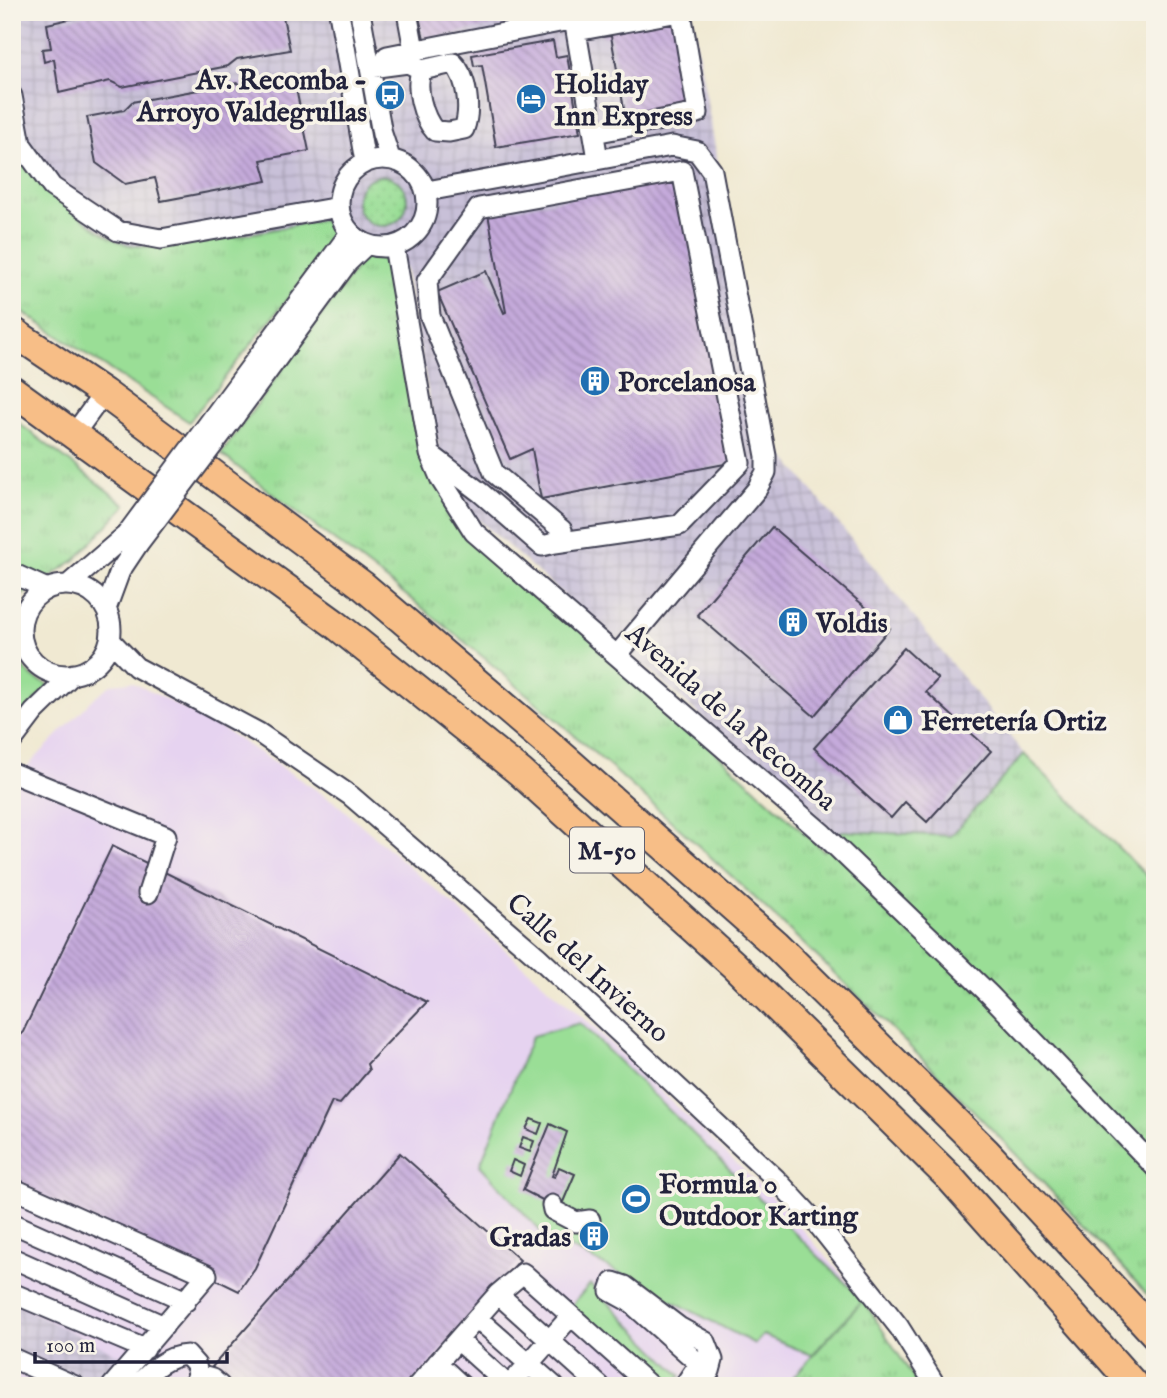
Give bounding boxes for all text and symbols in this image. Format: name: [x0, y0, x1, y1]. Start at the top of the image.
place label: Av. Recomba - Arroyo Valdegrullas: [136, 64, 367, 131]
place label: Holiday Inn Express: [554, 68, 693, 135]
bus stop icon: Av. Recomba - Arroyo Valdegrullas: [373, 78, 407, 112]
hotel icon: Holiday Inn Express: [514, 82, 548, 116]
building icon: Porcelanosa: [578, 364, 612, 398]
place label: Porcelanosa: [618, 366, 756, 401]
building icon: Voldis: [776, 605, 810, 639]
place label: Voldis: [815, 607, 888, 642]
street label: Avenida de la Recomba: [617, 616, 844, 820]
shop icon: Ferretería Ortiz: [881, 703, 915, 737]
place label: Ferretería Ortiz: [921, 705, 1107, 740]
road number: M-50: [570, 828, 644, 872]
street label: Calle del Invierno: [499, 886, 676, 1051]
place label: Formula 0 Outdoor Karting: [659, 1168, 858, 1235]
sports icon: Formula 0 Outdoor Karting: [619, 1182, 653, 1216]
building icon: Gradas: [577, 1219, 611, 1253]
place label: Gradas: [489, 1221, 571, 1256]
scale bar: [35, 1321, 228, 1365]
text: 100 m: [46, 1333, 95, 1360]

